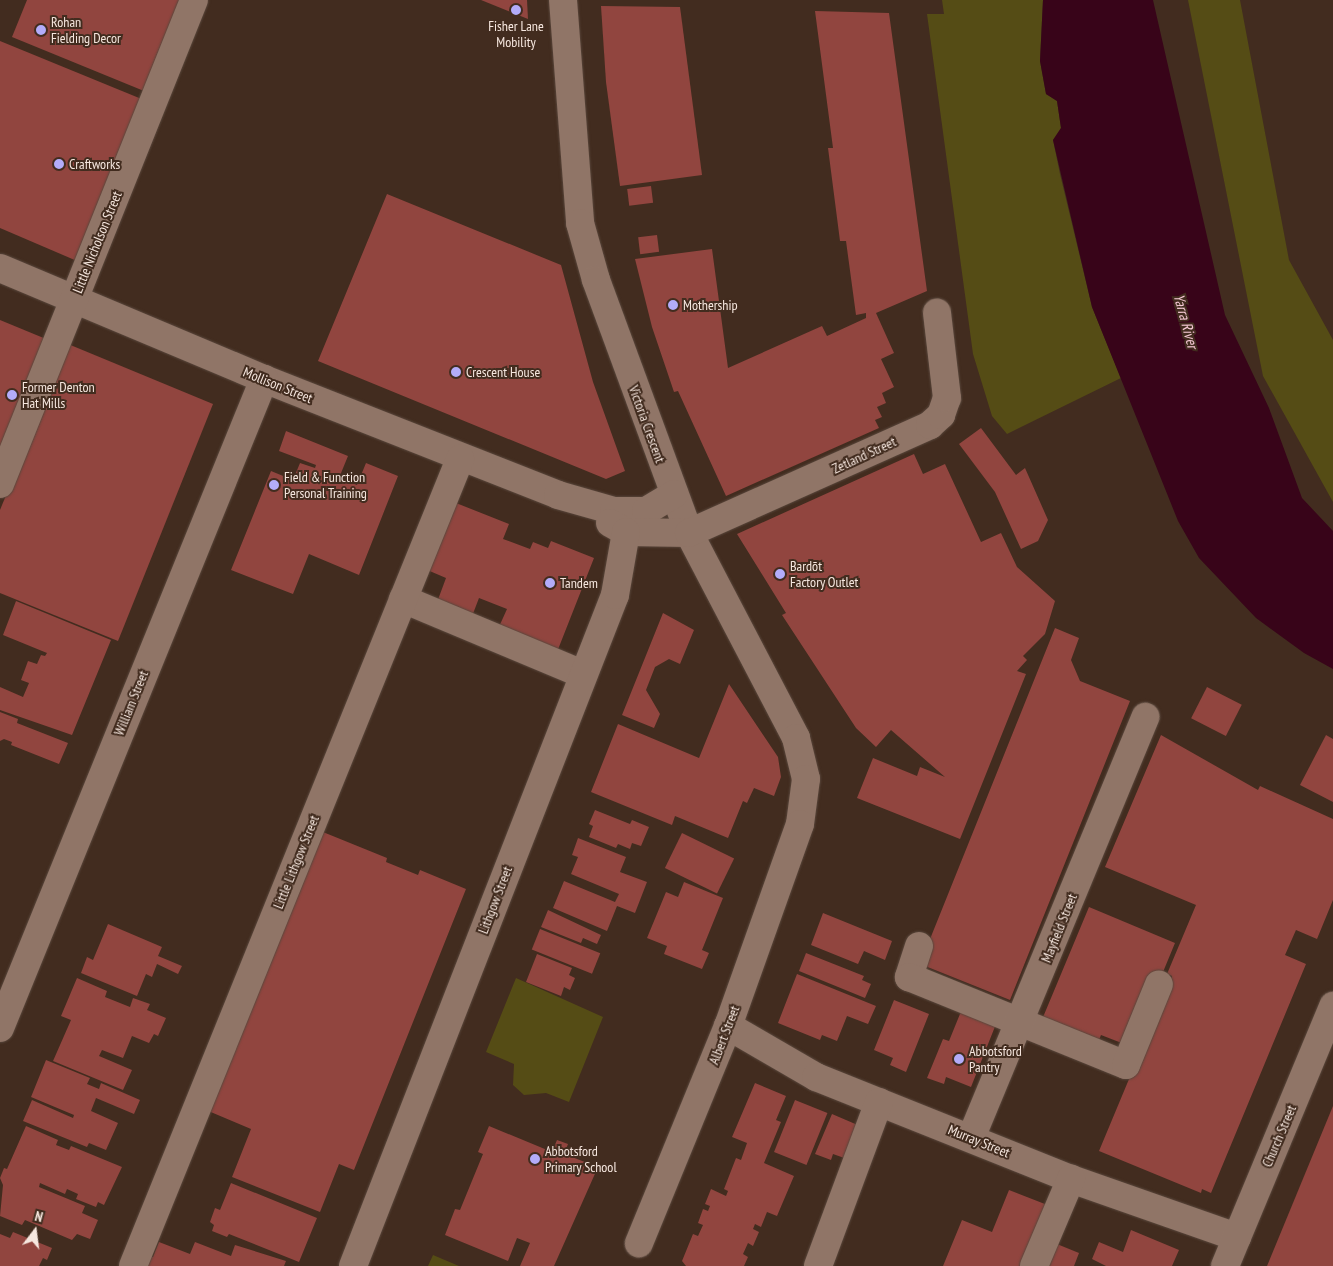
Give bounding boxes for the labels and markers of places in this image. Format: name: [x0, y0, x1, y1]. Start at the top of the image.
marker: Fisher Lane Mobility: [510, 4, 522, 16]
place label: Rohan Fielding Decor: [51, 14, 121, 46]
place label: Fisher Lane Mobility: [488, 18, 544, 50]
marker: Rohan Fielding Decor: [35, 24, 47, 36]
place label: Craftworks: [69, 156, 120, 172]
marker: Craftworks: [53, 158, 65, 170]
place label: Mothership: [683, 297, 738, 313]
marker: Mothership: [667, 299, 679, 311]
place label: Crescent House: [466, 364, 540, 380]
marker: Crescent House: [450, 366, 462, 378]
place label: Former Denton Hat Mills: [22, 379, 95, 412]
marker: Former Denton Hat Mills: [6, 389, 18, 401]
place label: Field & Function Personal Training: [284, 469, 367, 502]
marker: Field & Function Personal Training: [268, 479, 280, 491]
place label: Bardōt Factory Outlet: [790, 558, 859, 590]
marker: Bardōt Factory Outlet: [774, 568, 786, 580]
place label: Tandem: [560, 575, 598, 591]
marker: Tandem: [544, 577, 556, 589]
place label: Abbotsford Pantry: [969, 1043, 1022, 1076]
marker: Abbotsford Pantry: [953, 1053, 965, 1065]
place label: Abbotsford Primary School: [545, 1143, 617, 1176]
marker: Abbotsford Primary School: [529, 1153, 541, 1165]

